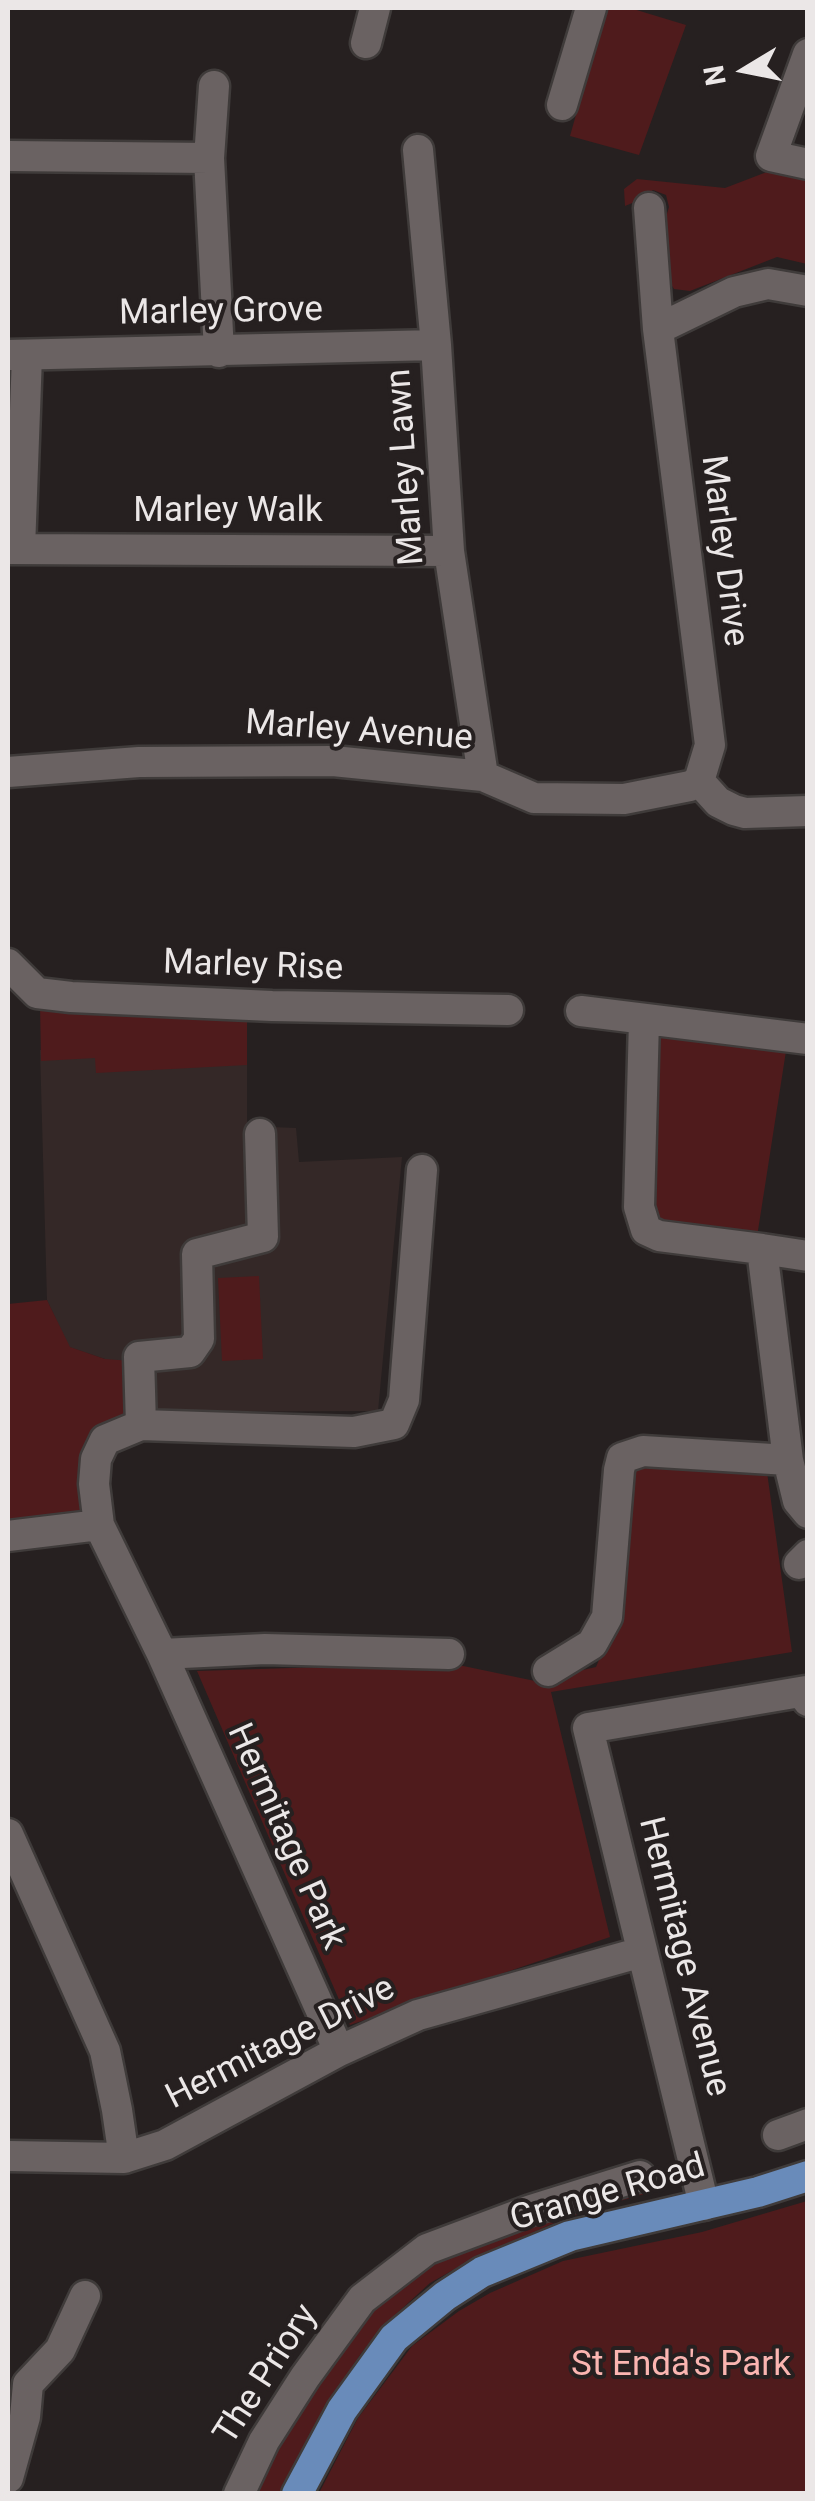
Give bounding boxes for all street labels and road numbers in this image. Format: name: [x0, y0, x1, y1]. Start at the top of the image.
street label: Marley Grove: [119, 290, 323, 336]
street label: Marley Lawn: [379, 367, 435, 567]
street label: Marley Drive: [690, 453, 756, 649]
street label: Marley Walk: [133, 491, 323, 533]
street label: Marley Avenue: [244, 703, 474, 761]
street label: Marley Rise: [162, 943, 344, 991]
street label: Hermitage Park: [216, 1718, 354, 1956]
street label: Hermitage Avenue: [628, 1813, 738, 2101]
street label: Hermitage Drive: [160, 1968, 402, 2120]
street label: Grange Road: [506, 2146, 710, 2242]
street label: The Priory: [206, 2297, 328, 2453]

